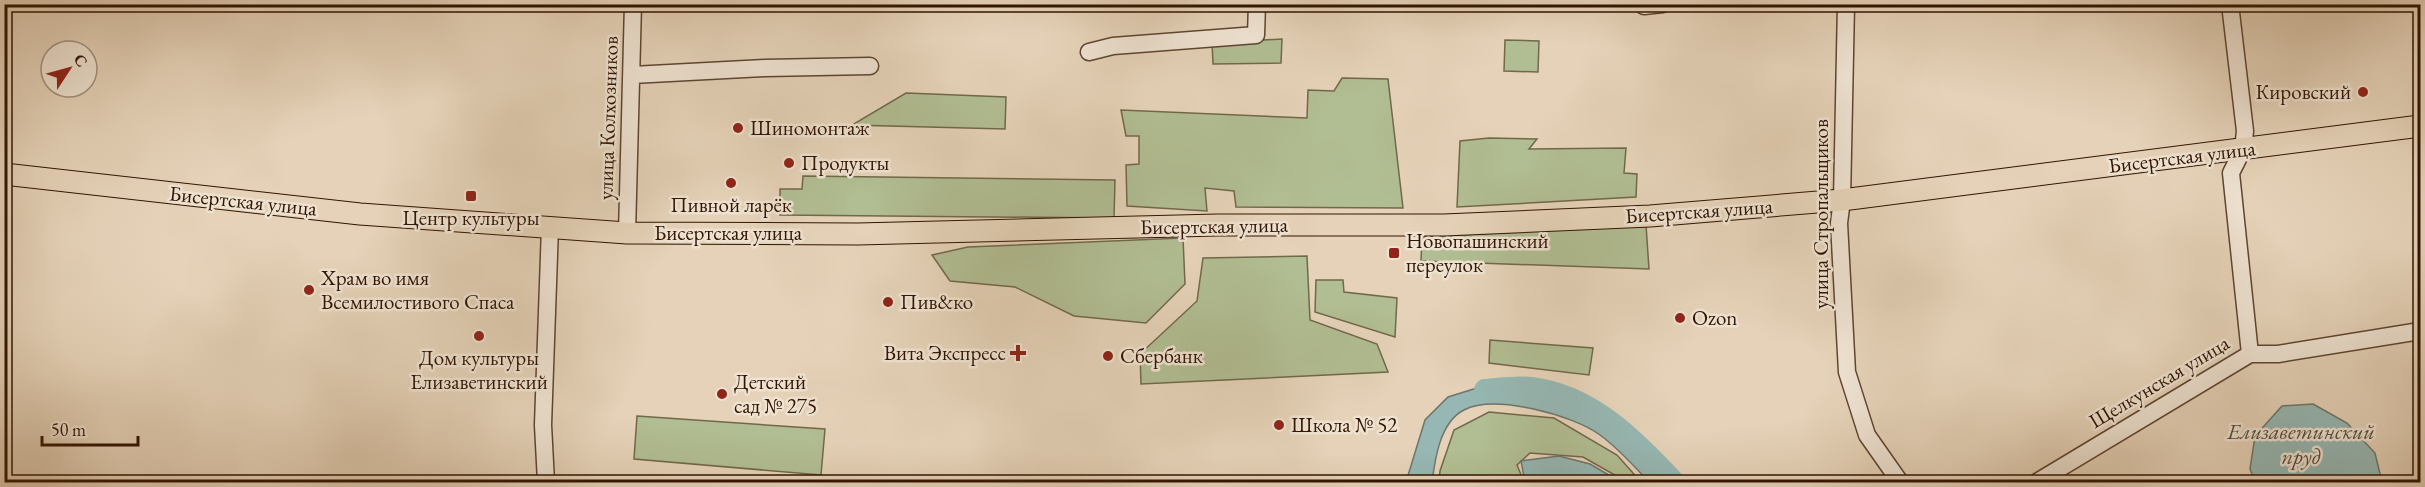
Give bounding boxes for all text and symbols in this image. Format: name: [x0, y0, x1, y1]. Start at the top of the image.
street label: улица Колхозников: [591, 35, 624, 201]
north arrow: [39, 39, 99, 99]
text: С: [69, 50, 93, 71]
place label: Кировский: [2255, 78, 2351, 105]
marker: Кировский: [2356, 85, 2370, 99]
place label: Шиномонтаж: [750, 114, 870, 141]
street label: улица Стропальщиков: [1807, 119, 1834, 309]
marker: Шиномонтаж: [731, 121, 745, 135]
street label: Бисертская улица: [2107, 134, 2258, 179]
place label: Продукты: [801, 149, 890, 176]
marker: Продукты: [782, 156, 796, 170]
marker: Пивной ларёк: [724, 176, 738, 190]
street label: Бисертская улица: [168, 179, 319, 222]
marker: Центр культуры: [464, 189, 478, 203]
place label: Пивной ларёк: [670, 191, 792, 218]
street label: Бисертская улица: [1624, 192, 1774, 229]
place label: Центр культуры: [402, 204, 540, 231]
street label: Бисертская улица: [1140, 211, 1289, 240]
street label: Бисертская улица: [654, 219, 803, 246]
place label: Новопашинский переулок: [1406, 227, 1549, 278]
marker: Новопашинский переулок: [1387, 246, 1401, 260]
place label: Храм во имя Всемилостивого Спаса: [320, 264, 515, 315]
marker: Храм во имя Всемилостивого Спаса: [302, 283, 316, 297]
place label: Пив&ко: [900, 288, 973, 315]
marker: Пив&ко: [881, 295, 895, 309]
place label: Ozon: [1692, 304, 1737, 331]
marker: Ozon: [1673, 311, 1687, 325]
marker: Дом культуры Елизаветинский: [472, 329, 486, 343]
street label: Щелкунская улица: [2084, 329, 2234, 434]
place label: Вита Экспресс: [884, 339, 1006, 366]
place label: Сбербанк: [1120, 342, 1203, 369]
place label: Дом культуры Елизаветинский: [410, 344, 548, 395]
marker: Вита Экспресс: [1011, 346, 1025, 360]
marker: Сбербанк: [1101, 349, 1115, 363]
place label: Детский сад № 275: [734, 368, 817, 419]
marker: Детский сад № 275: [715, 387, 729, 401]
scale bar: [42, 409, 138, 447]
place label: Школа № 52: [1291, 411, 1397, 438]
water label: Елизаветинский пруд: [2226, 417, 2375, 471]
text: 50 m: [51, 418, 86, 441]
marker: Школа № 52: [1272, 418, 1286, 432]

